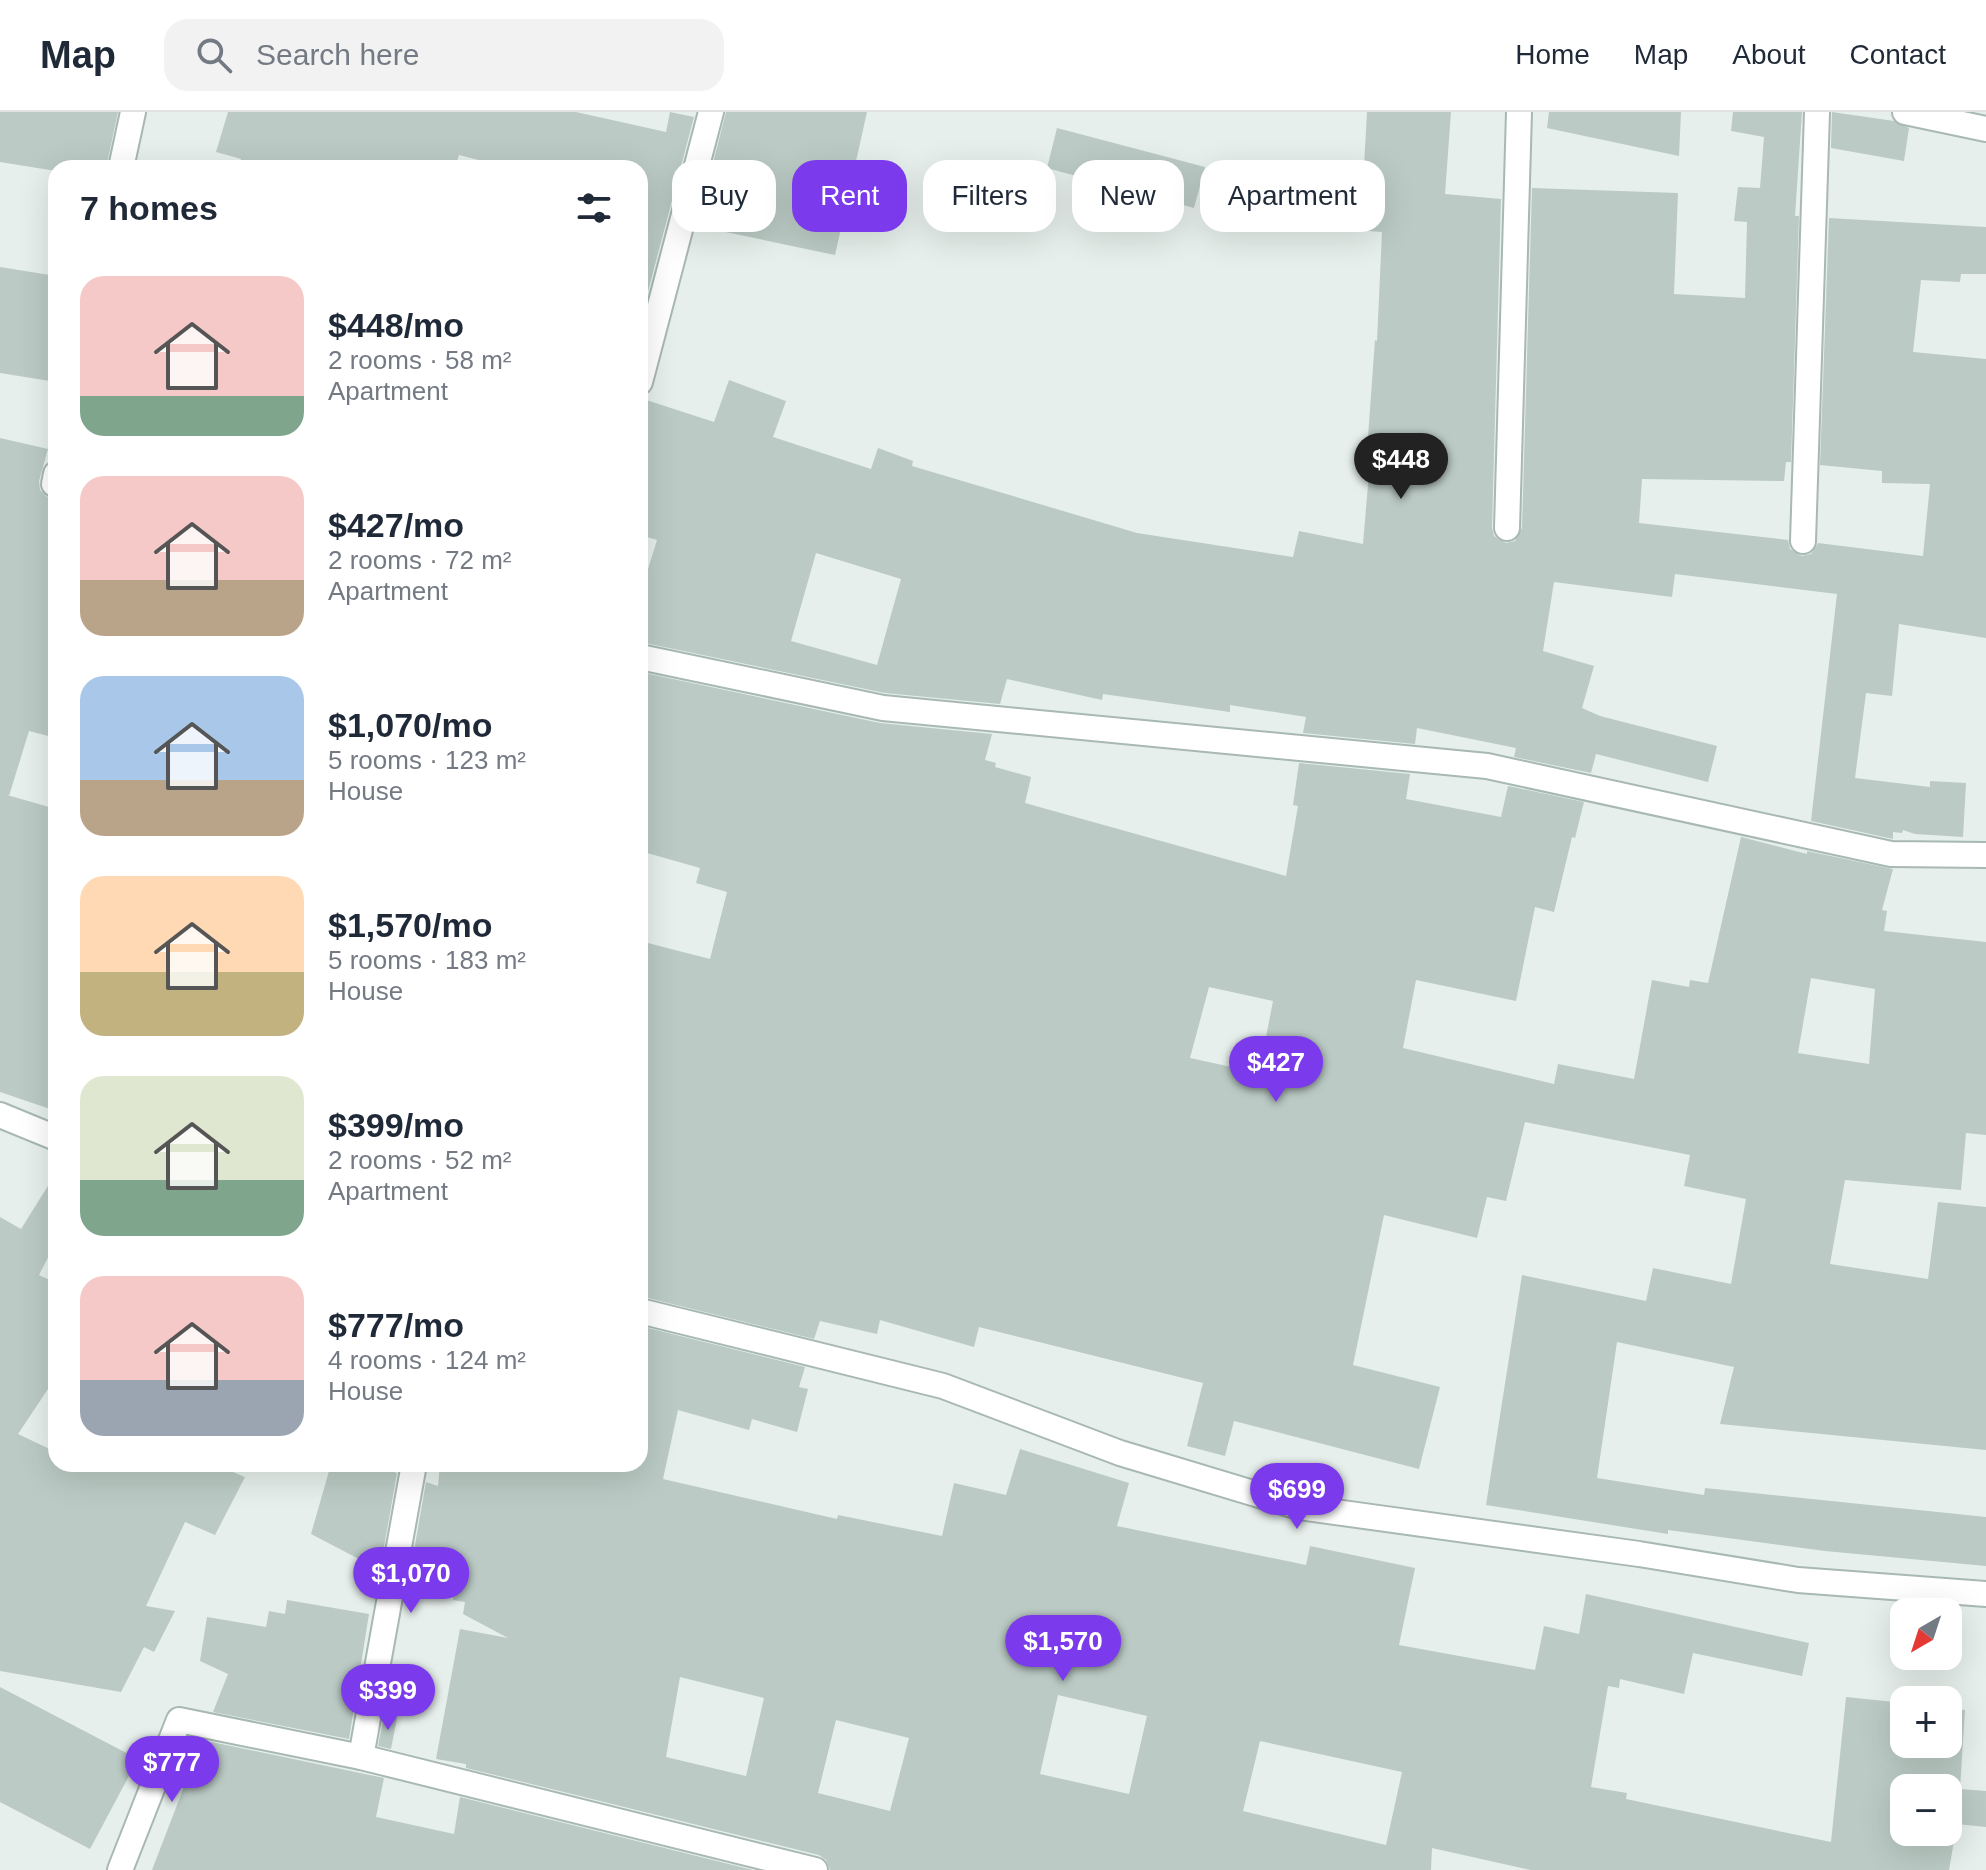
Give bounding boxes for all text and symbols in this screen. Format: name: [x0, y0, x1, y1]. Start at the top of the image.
search box: [164, 19, 724, 91]
icon: search: [192, 33, 236, 77]
text: Map: [40, 34, 116, 76]
text: Search here: [256, 38, 419, 71]
text: Home: [1515, 39, 1590, 70]
text: Map: [1634, 39, 1688, 70]
text: About: [1732, 39, 1806, 70]
text: Contact: [1850, 39, 1946, 70]
chip: Buy: [672, 160, 776, 232]
chip: Rent: [792, 160, 907, 232]
chip: Filters: [923, 160, 1056, 232]
chip: New: [1072, 160, 1184, 232]
chip: Apartment: [1200, 160, 1385, 232]
icon: filters: [572, 186, 616, 230]
text: 7 homes: [80, 189, 218, 227]
text: $448/mo: [328, 306, 464, 344]
icon: home: [144, 308, 240, 404]
text: 2 rooms · 58 m²: [328, 345, 512, 375]
text: Apartment: [328, 376, 448, 406]
pin: $448: [1354, 433, 1448, 501]
text: $448: [1372, 444, 1430, 474]
text: $427/mo: [328, 506, 464, 544]
icon: home: [144, 508, 240, 604]
text: 2 rooms · 72 m²: [328, 545, 512, 575]
text: Apartment: [328, 576, 448, 606]
text: $1,070/mo: [328, 706, 492, 744]
icon: home: [144, 708, 240, 804]
text: 5 rooms · 123 m²: [328, 745, 526, 775]
text: House: [328, 776, 403, 806]
text: $1,570/mo: [328, 906, 492, 944]
icon: home: [144, 908, 240, 1004]
text: 5 rooms · 183 m²: [328, 945, 526, 975]
text: House: [328, 976, 403, 1006]
pin: $427: [1229, 1036, 1323, 1104]
text: $427: [1247, 1047, 1305, 1077]
text: $399/mo: [328, 1106, 464, 1144]
icon: home: [144, 1108, 240, 1204]
text: 2 rooms · 52 m²: [328, 1145, 512, 1175]
text: Apartment: [328, 1176, 448, 1206]
text: $777/mo: [328, 1306, 464, 1344]
icon: home: [144, 1308, 240, 1404]
text: 4 rooms · 124 m²: [328, 1345, 526, 1375]
text: House: [328, 1376, 403, 1406]
pin: $699: [1250, 1463, 1344, 1531]
text: $699: [1268, 1474, 1326, 1504]
pin: $1,070: [346, 1547, 476, 1615]
text: $1,070: [371, 1558, 451, 1588]
north arrow: [1890, 1598, 1962, 1670]
map controls: [1890, 1598, 1962, 1846]
pin: $1,570: [998, 1615, 1128, 1683]
text: $1,570: [1023, 1626, 1103, 1656]
pin: $399: [341, 1664, 435, 1732]
text: $399: [359, 1675, 417, 1705]
button: +: [1890, 1686, 1962, 1758]
pin: $777: [125, 1736, 219, 1804]
text: $777: [143, 1747, 201, 1777]
button: −: [1890, 1774, 1962, 1846]

